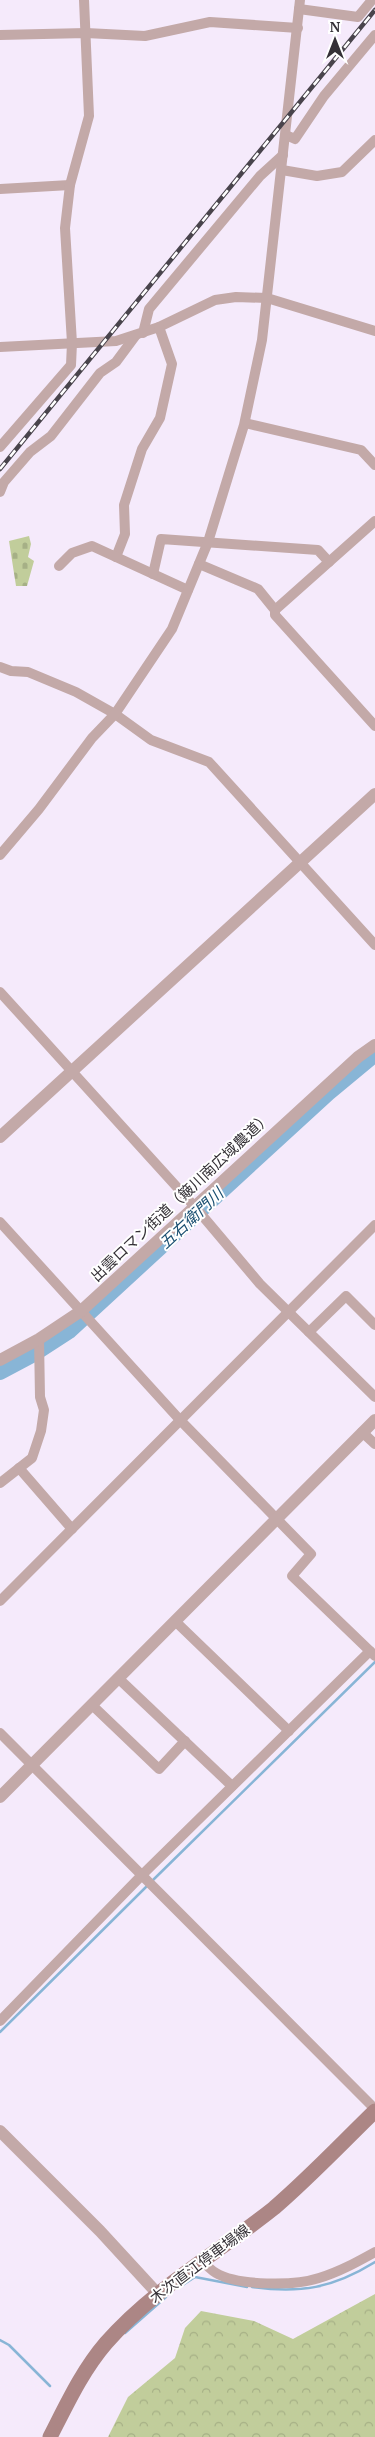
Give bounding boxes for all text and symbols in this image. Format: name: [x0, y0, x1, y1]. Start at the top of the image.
north arrow: [310, 15, 360, 65]
text: N: [330, 17, 341, 36]
street label: 出雲ロマン街道（簸川南広域農道）: [86, 1107, 275, 1285]
water label: 五右衛門川: [154, 1181, 229, 1253]
street label: 木次直江停車場線: [145, 2219, 253, 2307]

